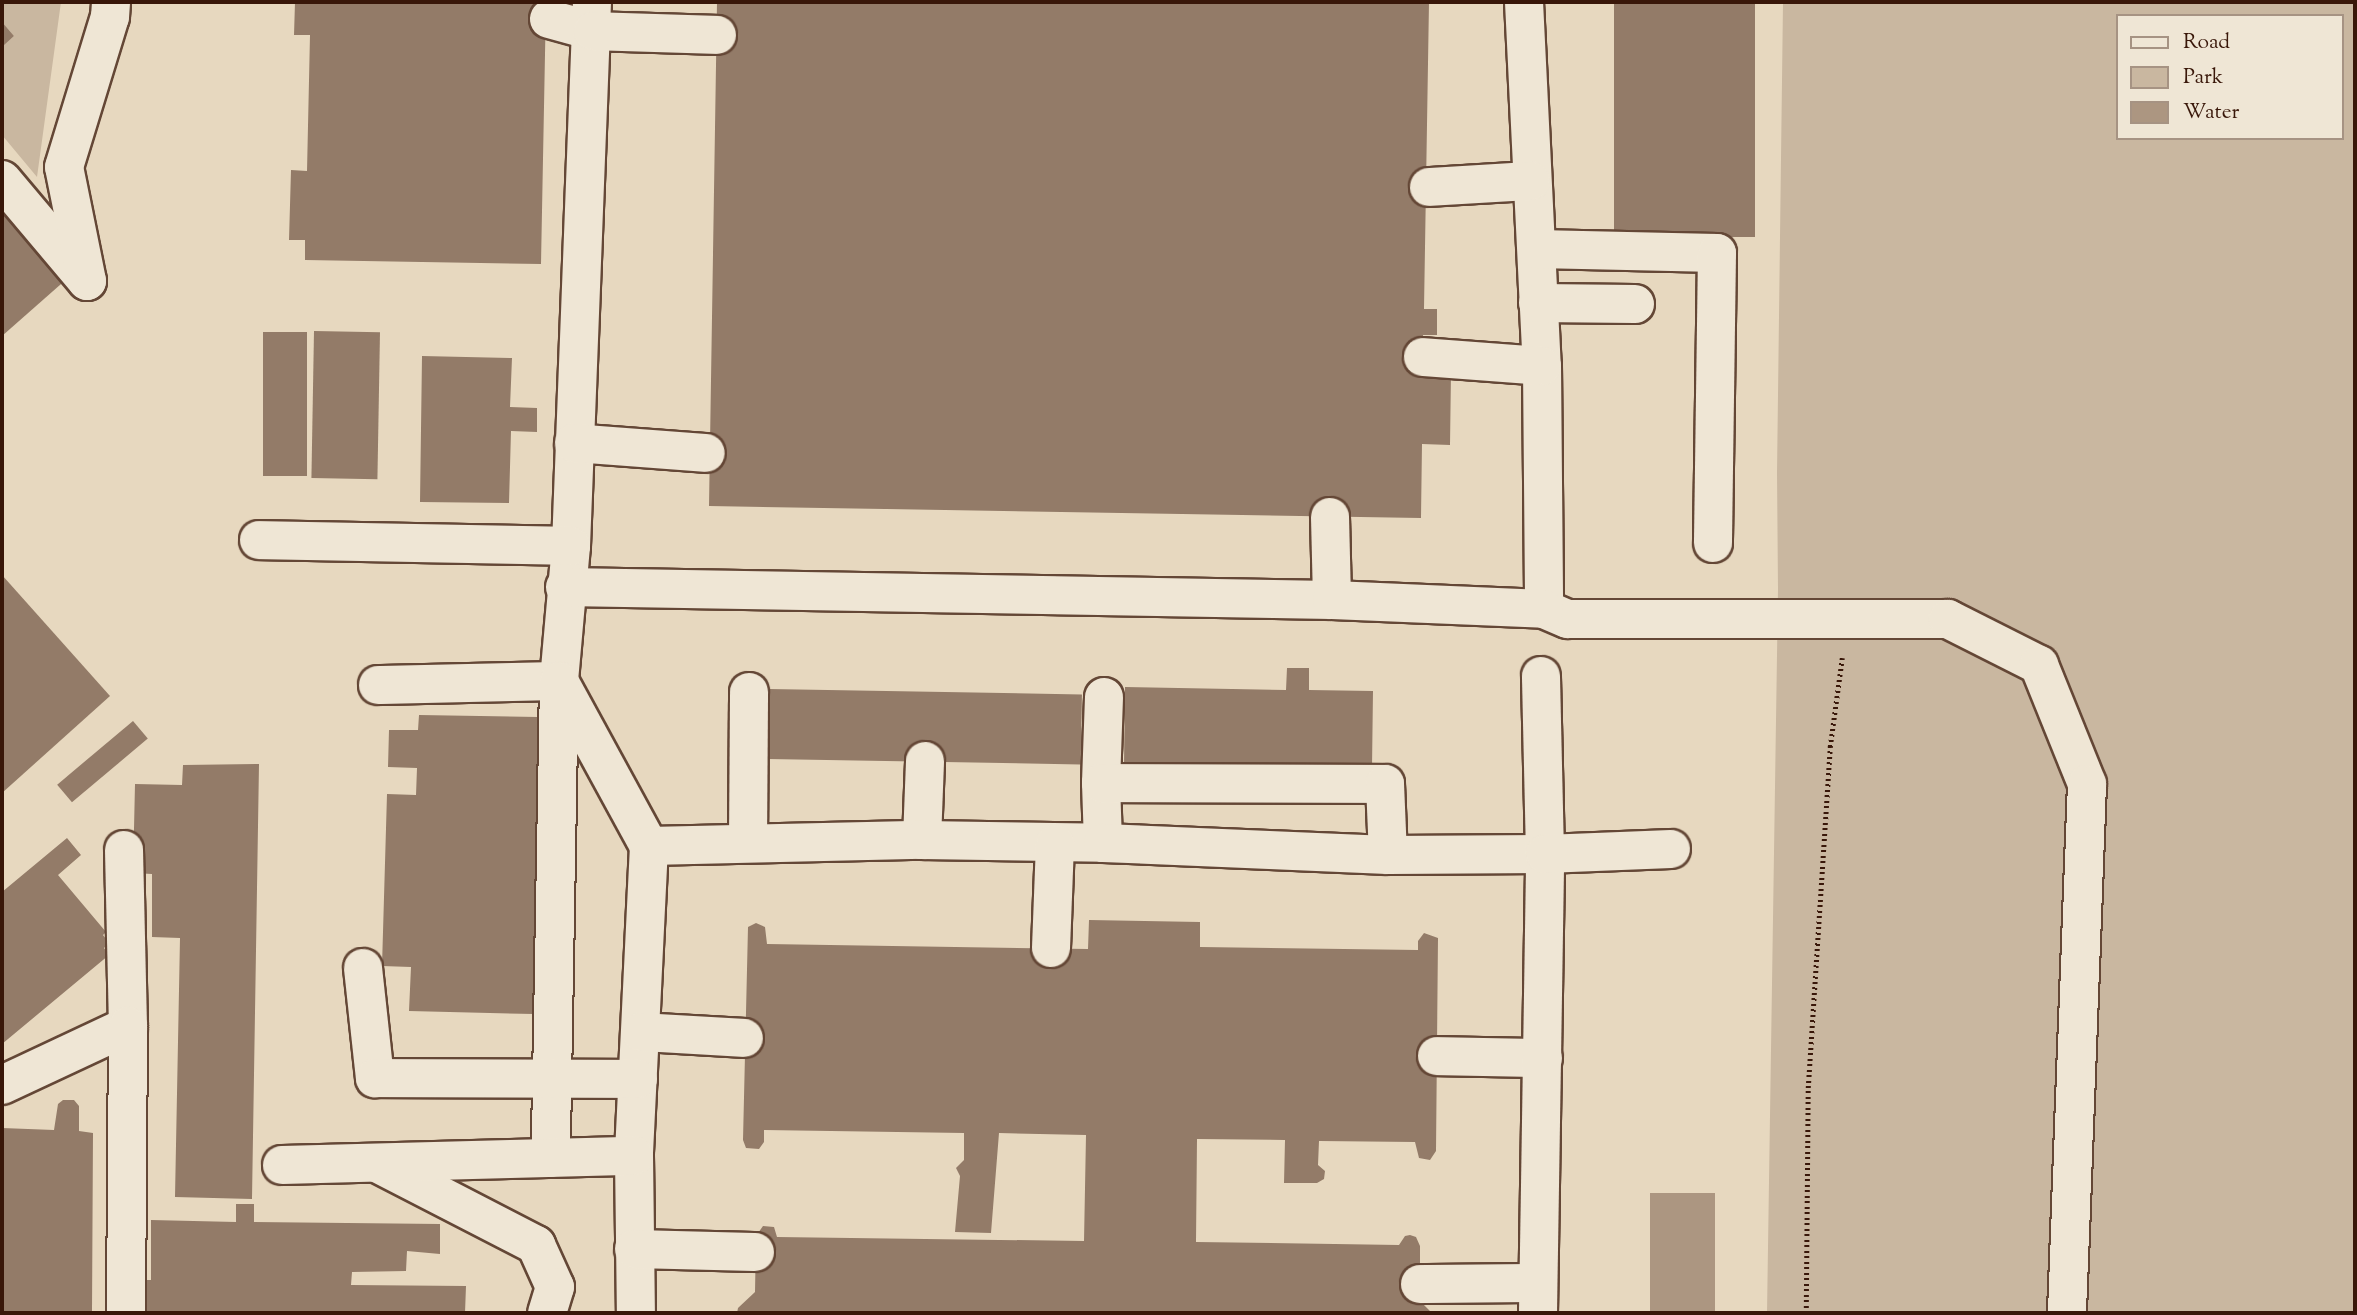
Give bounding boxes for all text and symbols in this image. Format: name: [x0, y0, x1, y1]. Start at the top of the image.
legend: [2116, 14, 2343, 140]
text: Road: [2183, 28, 2230, 58]
text: Park: [2183, 63, 2223, 93]
text: Water: [2183, 98, 2239, 128]

